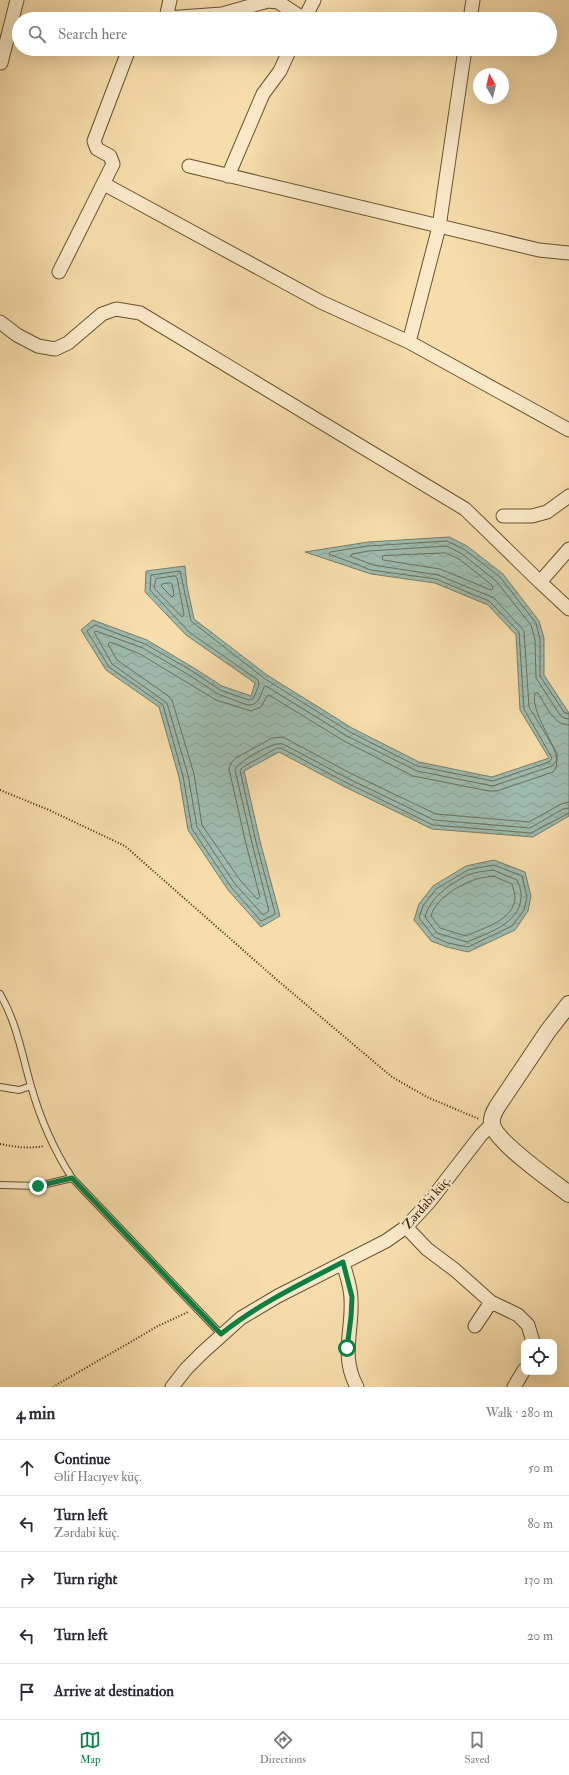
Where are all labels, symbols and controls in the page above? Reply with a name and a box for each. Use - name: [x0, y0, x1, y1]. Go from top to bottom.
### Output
- search box: [12, 12, 557, 56]
- icon: search: [26, 23, 48, 45]
- text: Search here: [58, 25, 127, 44]
- north arrow: [473, 68, 509, 104]
- street label: Zərdabi küç.: [399, 1173, 454, 1233]
- route end: [29, 1177, 47, 1195]
- route start: [338, 1339, 356, 1357]
- map controls: [521, 1339, 557, 1375]
- button: locate: [521, 1339, 557, 1375]
- text: 4 min: [16, 1403, 55, 1424]
- text: Walk · 280 m: [486, 1405, 553, 1421]
- text: Continue: [54, 1450, 110, 1469]
- icon: ahead: [16, 1457, 38, 1479]
- text: 50 m: [528, 1460, 553, 1476]
- text: Əlif Hacıyev küç.: [54, 1469, 142, 1485]
- text: Turn left: [54, 1506, 108, 1525]
- icon: left: [16, 1513, 38, 1535]
- text: 80 m: [527, 1516, 553, 1532]
- text: Zərdabi küç.: [54, 1525, 119, 1541]
- icon: right: [16, 1569, 38, 1591]
- text: Turn right: [54, 1570, 117, 1589]
- text: 130 m: [524, 1572, 553, 1588]
- icon: left: [16, 1625, 38, 1647]
- text: Turn left: [54, 1626, 108, 1645]
- text: 20 m: [527, 1628, 553, 1644]
- icon: arrive: [16, 1681, 38, 1703]
- text: Arrive at destination: [54, 1682, 174, 1701]
- tab: Map: [79, 1729, 101, 1766]
- tab: Directions: [260, 1729, 306, 1766]
- tab: Saved: [465, 1729, 490, 1766]

